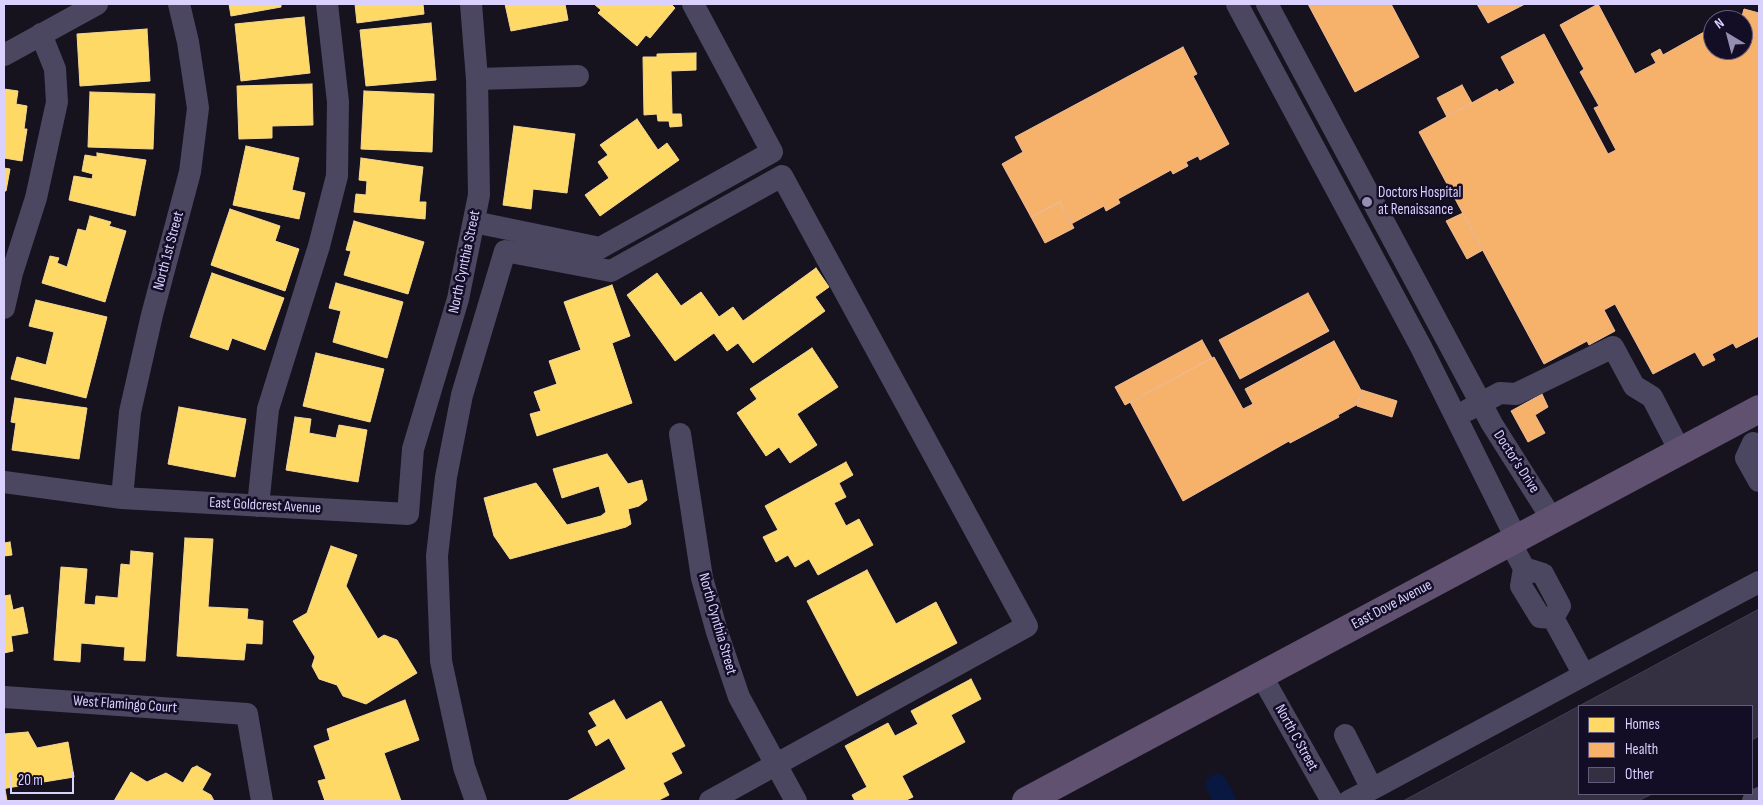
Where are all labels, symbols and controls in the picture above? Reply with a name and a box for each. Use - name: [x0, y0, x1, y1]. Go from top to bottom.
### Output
- north arrow: [1703, 10, 1753, 60]
- text: N: [1711, 14, 1727, 32]
- place label: Doctors Hospital at Renaissance: [1378, 184, 1461, 219]
- marker: Doctors Hospital at Renaissance: [1360, 195, 1374, 209]
- street label: North Cynthia Street: [445, 209, 485, 315]
- street label: North 1st Street: [150, 210, 188, 292]
- street label: Doctor's Drive: [1489, 427, 1543, 497]
- street label: East Goldcrest Avenue: [209, 494, 321, 518]
- street label: North Cynthia Street: [694, 571, 740, 677]
- street label: East Dove Avenue: [1349, 576, 1435, 634]
- street label: West Flamingo Court: [72, 692, 178, 718]
- street label: North C Street: [1270, 702, 1322, 774]
- legend: [1578, 705, 1753, 795]
- text: Homes: [1625, 715, 1660, 734]
- text: Health: [1625, 740, 1658, 759]
- scale bar: [12, 762, 76, 794]
- text: Other: [1625, 765, 1654, 784]
- text: 20 m: [18, 771, 43, 790]

